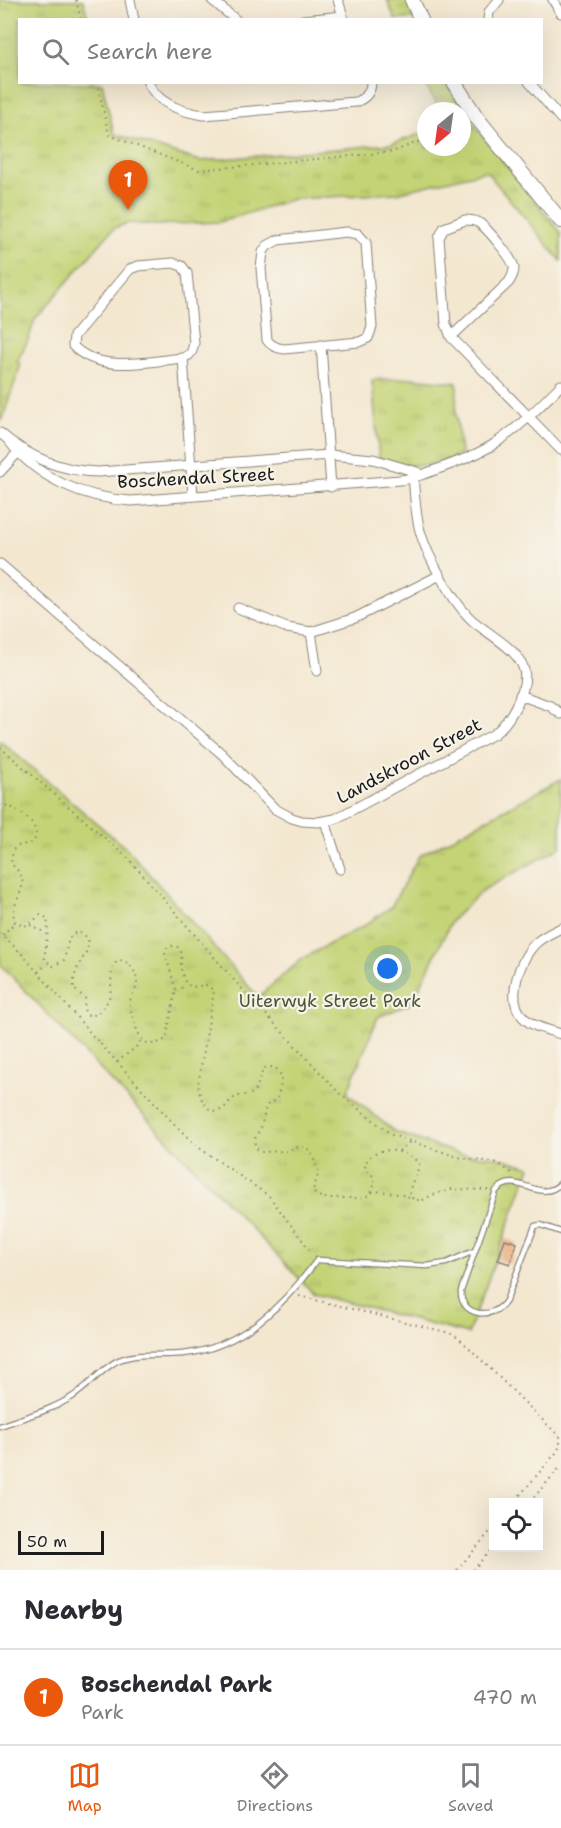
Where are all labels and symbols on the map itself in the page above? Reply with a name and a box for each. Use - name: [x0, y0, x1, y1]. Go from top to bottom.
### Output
- north arrow: [417, 102, 471, 156]
- pin: 1: [108, 160, 148, 210]
- street label: Boschendal Street: [117, 462, 275, 494]
- street label: Landskroon Street: [332, 713, 486, 809]
- your location: [373, 954, 402, 983]
- park label: Uiterwyk Street Park: [239, 989, 421, 1013]
- scale bar: [18, 1528, 104, 1556]

